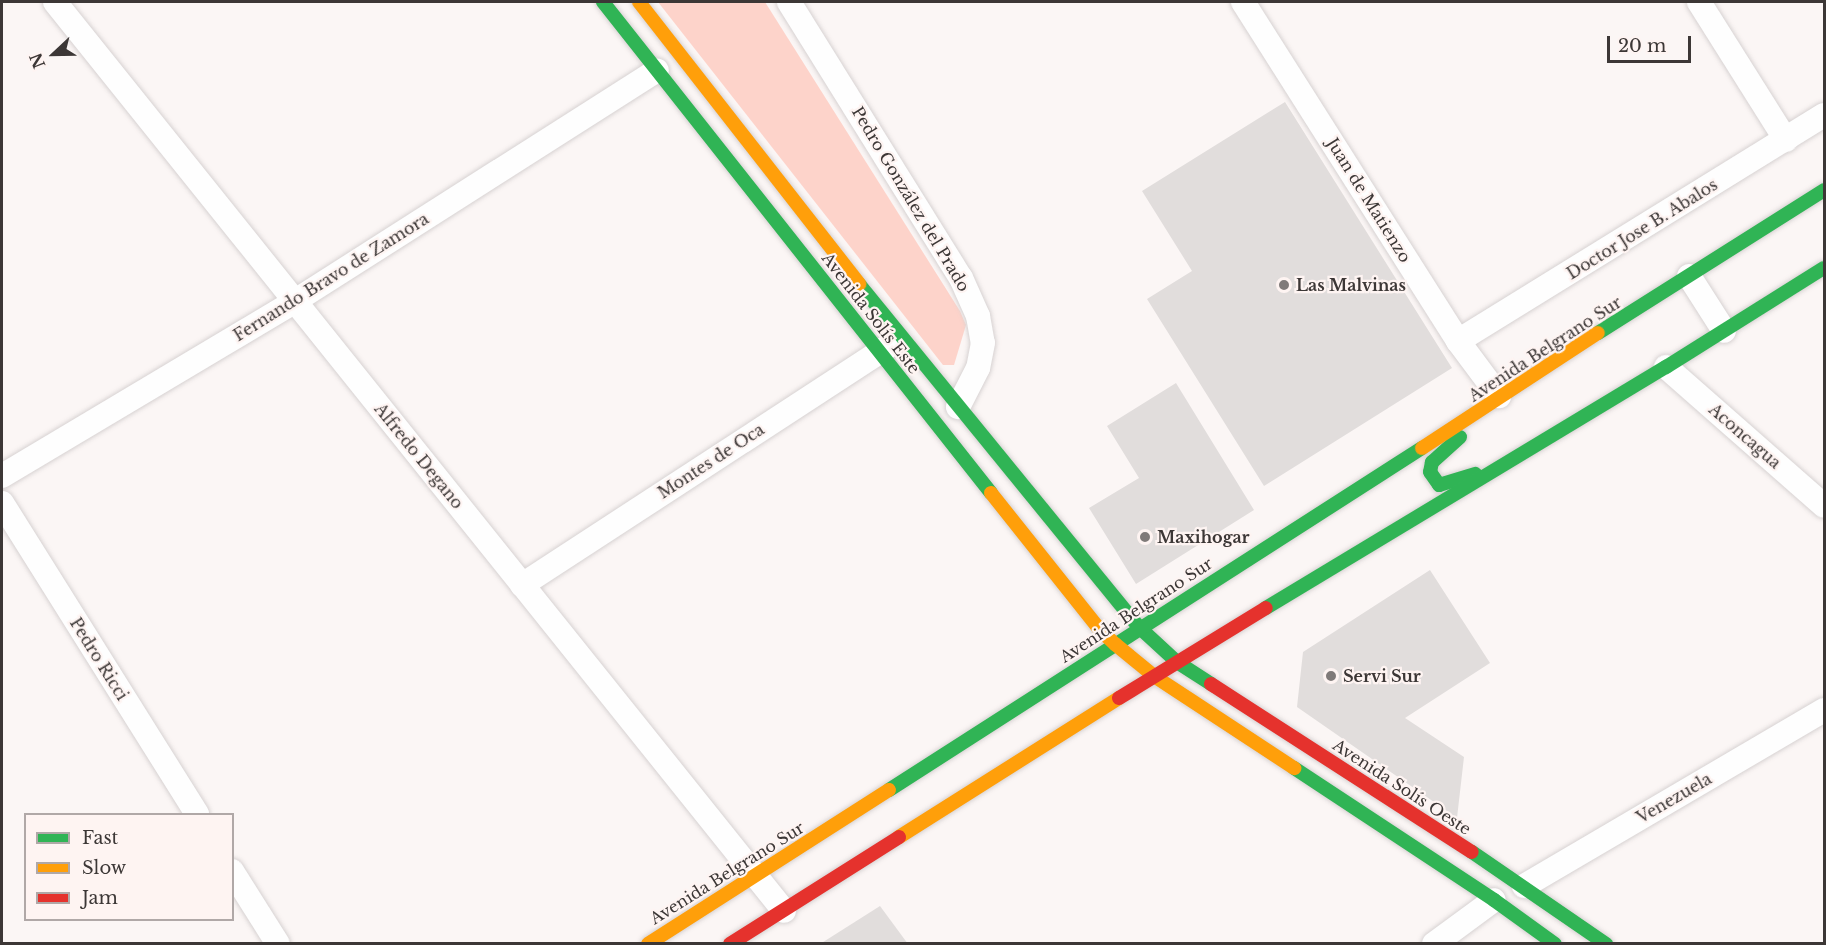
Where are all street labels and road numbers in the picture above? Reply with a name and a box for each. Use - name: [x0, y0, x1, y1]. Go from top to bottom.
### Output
- street label: Pedro González del Prado: [848, 103, 974, 295]
- street label: Juan de Matienzo: [1323, 134, 1415, 266]
- street label: Doctor Jose B. Abalos: [1563, 174, 1721, 284]
- street label: Fernando Bravo de Zamora: [230, 209, 432, 345]
- street label: Avenida Solís Este: [818, 249, 924, 377]
- street label: Avenida Belgrano Sur: [1465, 292, 1625, 406]
- street label: Alfredo Degano: [371, 399, 467, 513]
- street label: Aconcagua: [1705, 400, 1785, 472]
- street label: Montes de Oca: [654, 420, 768, 502]
- street label: Avenida Belgrano Sur: [1056, 553, 1216, 667]
- street label: Pedro Ricci: [66, 614, 132, 704]
- street label: Avenida Solís Oeste: [1329, 735, 1475, 839]
- street label: Venezuela: [1633, 769, 1715, 827]
- street label: Avenida Belgrano Sur: [646, 818, 808, 928]

